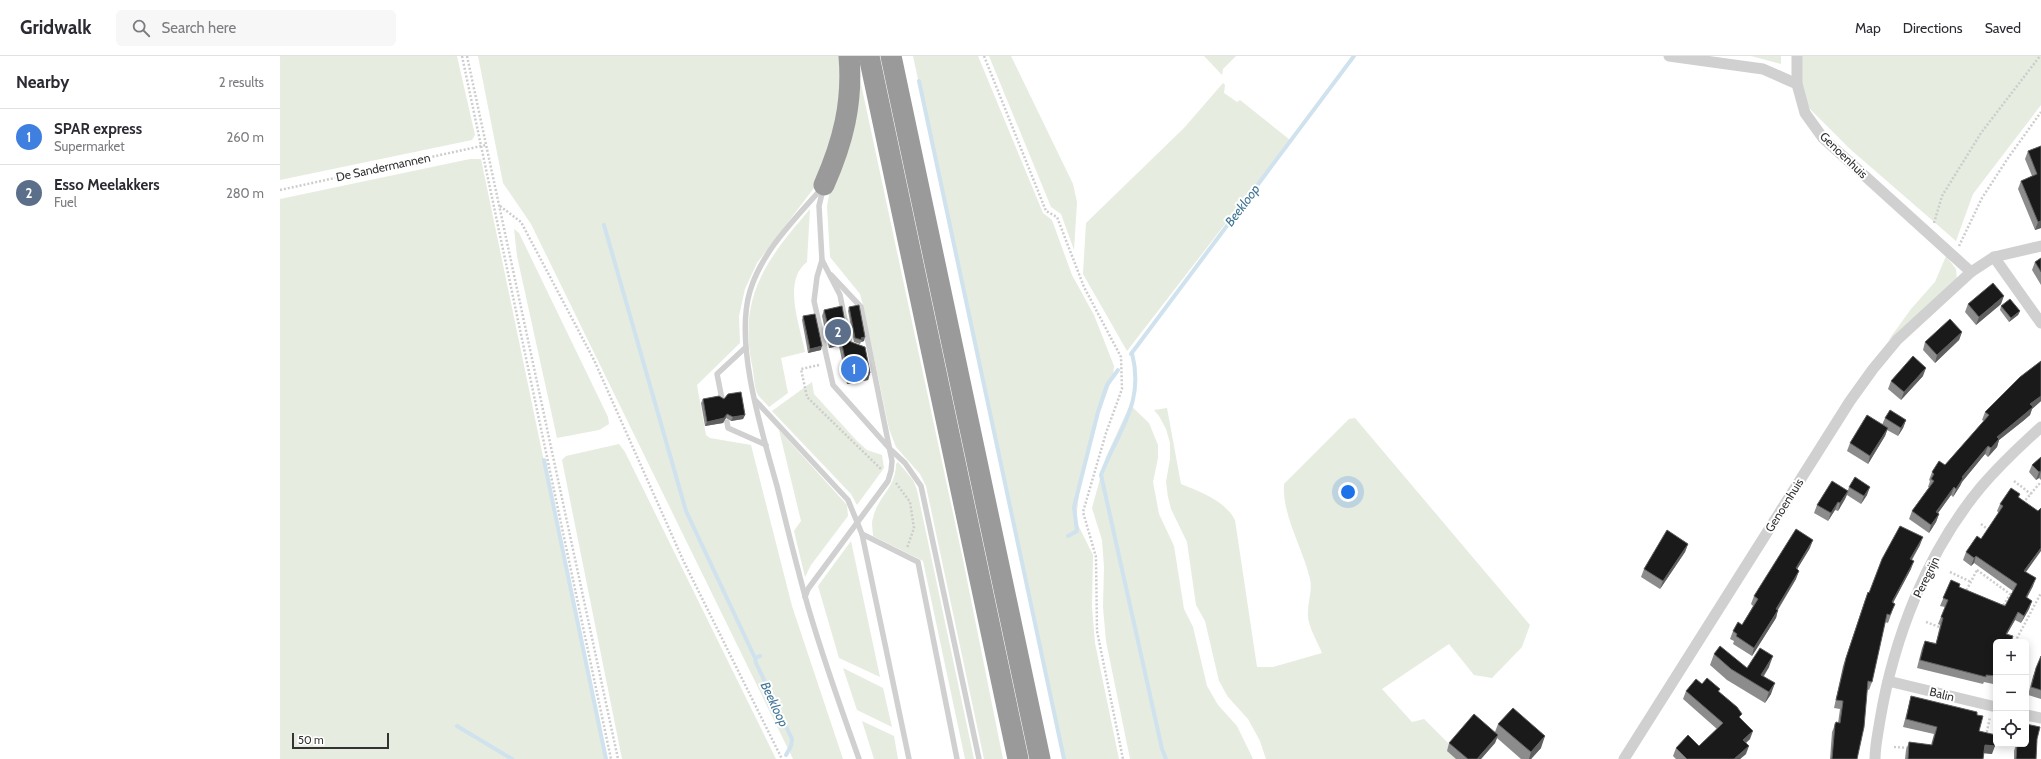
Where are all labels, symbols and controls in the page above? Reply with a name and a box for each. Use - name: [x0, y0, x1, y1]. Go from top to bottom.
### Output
- search box: [116, 10, 396, 46]
- text: Gridwalk: [20, 16, 92, 39]
- icon: search: [130, 17, 152, 39]
- text: Search here: [162, 19, 236, 37]
- text: Map: [1855, 19, 1881, 37]
- text: Directions: [1903, 19, 1963, 37]
- text: Saved: [1985, 19, 2021, 37]
- text: Nearby: [16, 72, 69, 92]
- text: 2 results: [219, 74, 264, 90]
- text: SPAR express: [54, 120, 142, 138]
- text: 1: [27, 129, 31, 145]
- text: 260 m: [226, 129, 264, 145]
- street label: Genoenhuis: [1817, 129, 1871, 181]
- text: Supermarket: [54, 138, 125, 154]
- street label: De Sandermannen: [334, 150, 432, 184]
- text: Esso Meelakkers: [54, 176, 160, 194]
- water label: Beekloop: [1221, 181, 1263, 229]
- text: 2: [26, 185, 32, 201]
- text: 280 m: [226, 185, 264, 201]
- text: Fuel: [54, 194, 77, 210]
- pin: 2: [825, 317, 851, 347]
- pin: 1: [841, 354, 867, 384]
- street label: Genoenhuis: [1762, 475, 1806, 535]
- your location: [1338, 482, 1358, 502]
- street label: Peregrijn: [1910, 554, 1943, 600]
- map controls: [1993, 639, 2029, 747]
- button: +: [1993, 639, 2029, 675]
- button: −: [1993, 675, 2029, 711]
- water label: Beekloop: [758, 679, 792, 729]
- street label: Balin: [1928, 684, 1956, 704]
- button: locate: [1993, 711, 2029, 747]
- scale bar: [292, 731, 389, 750]
- text: 50 m: [298, 733, 324, 747]

